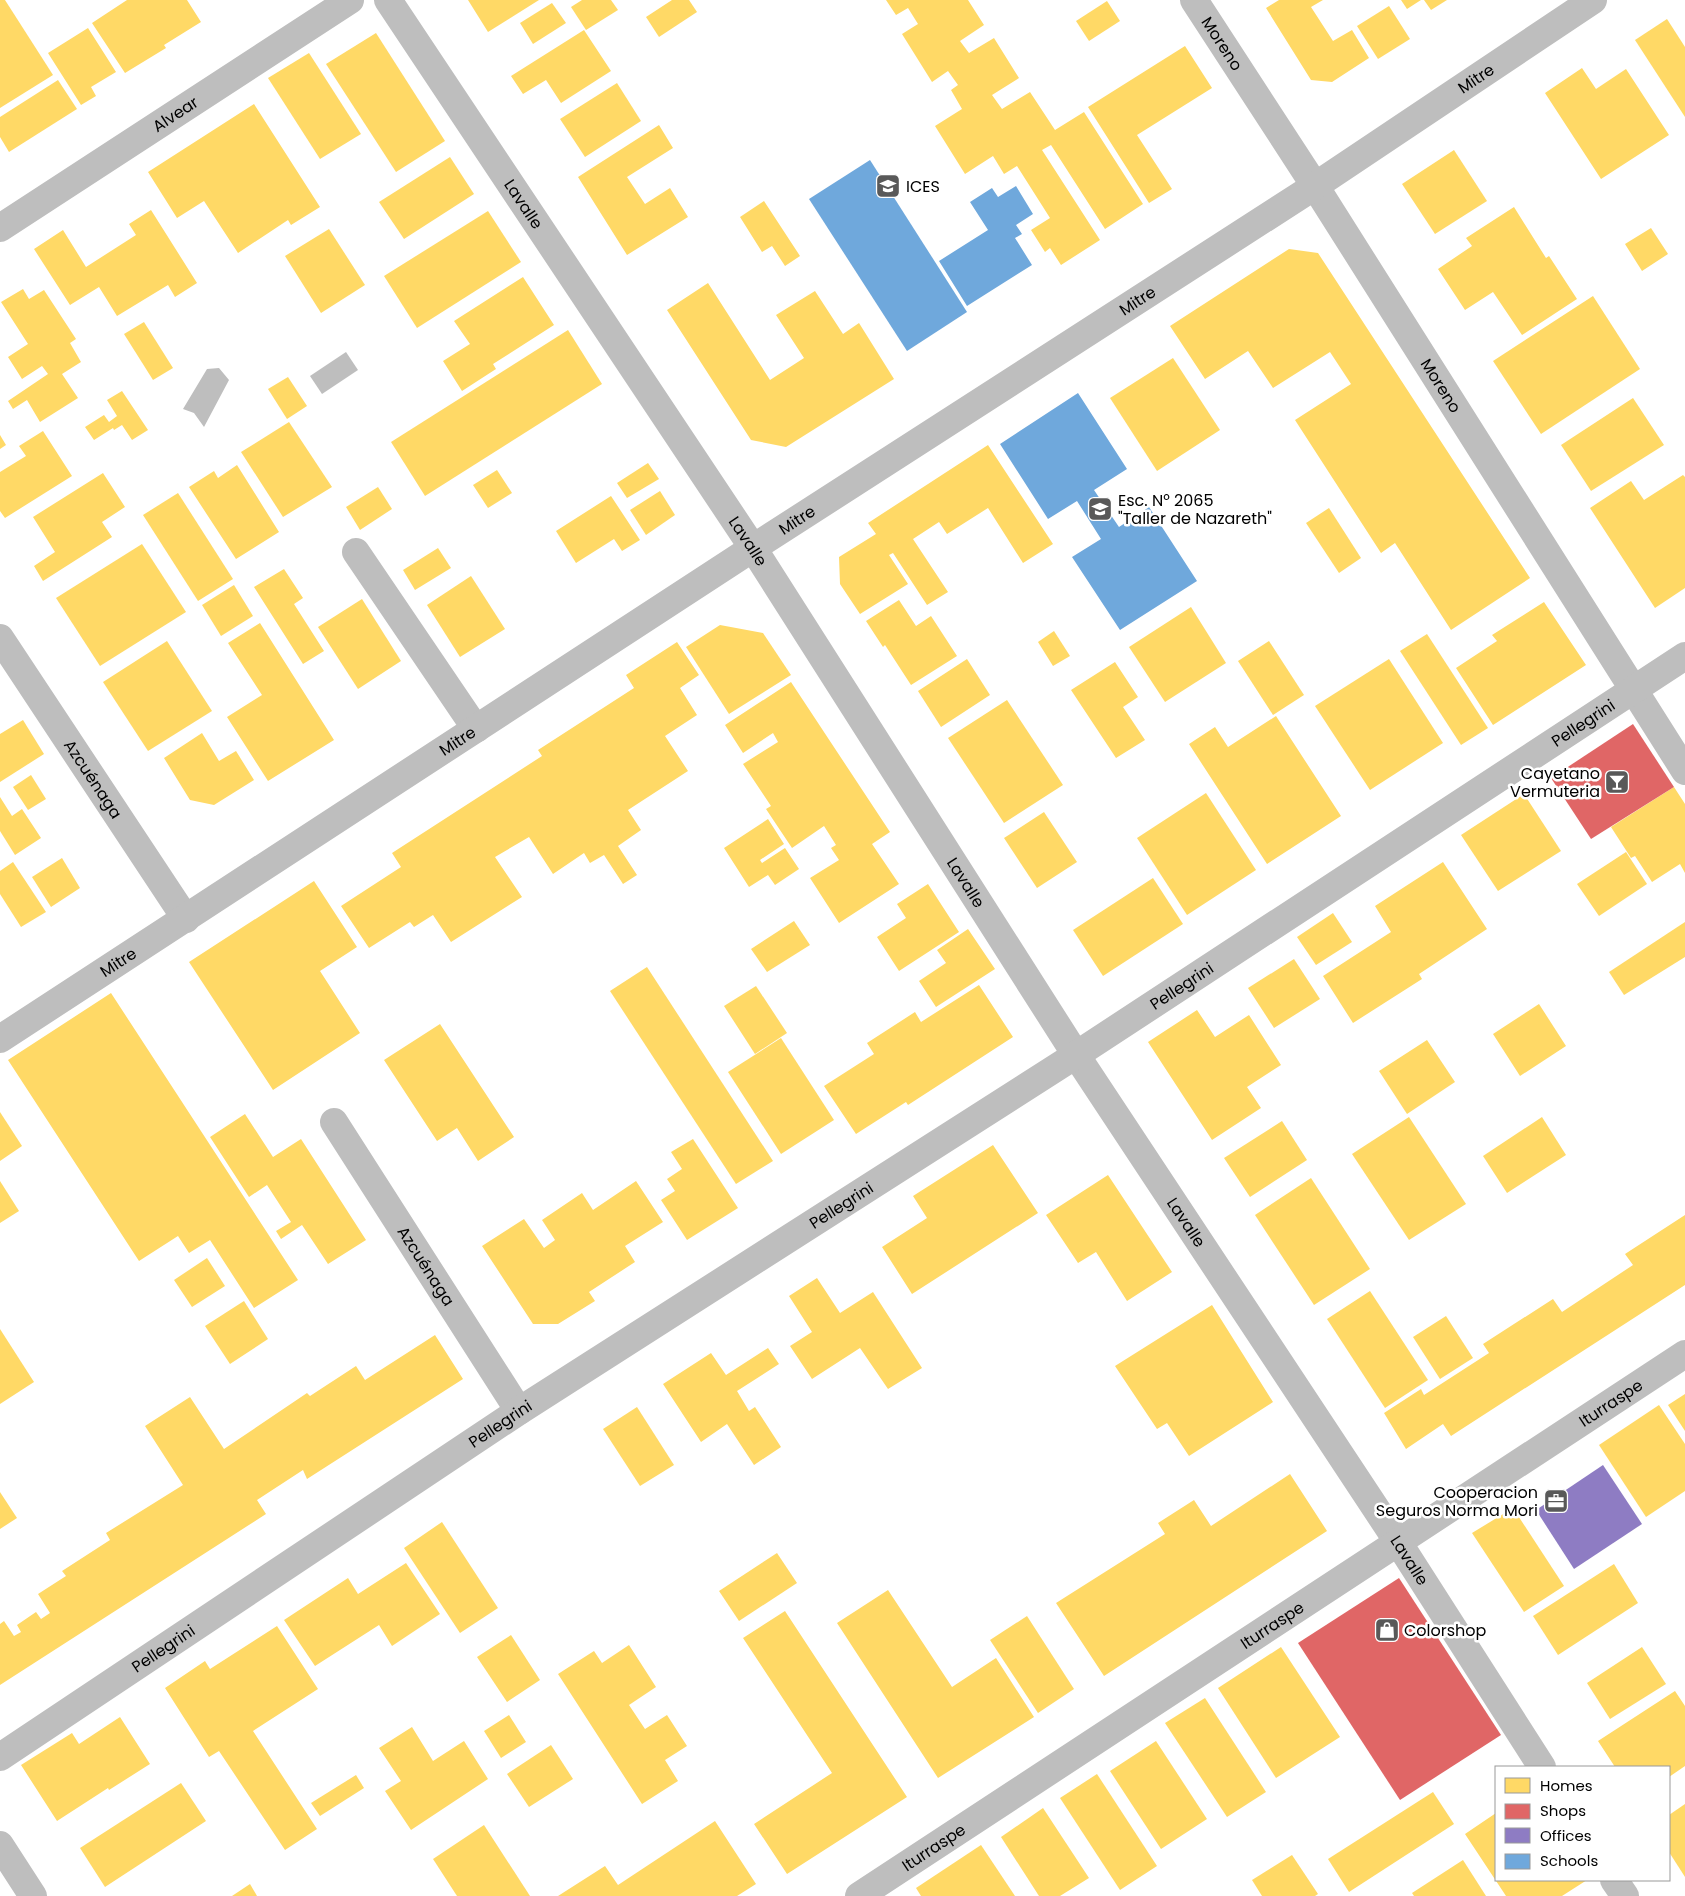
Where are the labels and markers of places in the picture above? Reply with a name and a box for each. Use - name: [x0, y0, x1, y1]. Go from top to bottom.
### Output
- school or university icon: ICES: [875, 173, 901, 199]
- place label: ICES: [906, 175, 940, 198]
- place label: Esc. N° 2065 "Taller de Nazareth": [1118, 489, 1272, 530]
- school or university icon: Esc. N° 2065 "Taller de Nazareth": [1087, 496, 1113, 522]
- place label: Cayetano Vermuteria: [1510, 762, 1600, 803]
- bar icon: Cayetano Vermuteria: [1604, 769, 1630, 795]
- place label: Cooperacion Seguros Norma Mori: [1376, 1481, 1538, 1522]
- office icon: Cooperacion Seguros Norma Mori: [1543, 1488, 1569, 1514]
- shop icon: Colorshop: [1374, 1617, 1400, 1643]
- place label: Colorshop: [1404, 1619, 1487, 1642]

